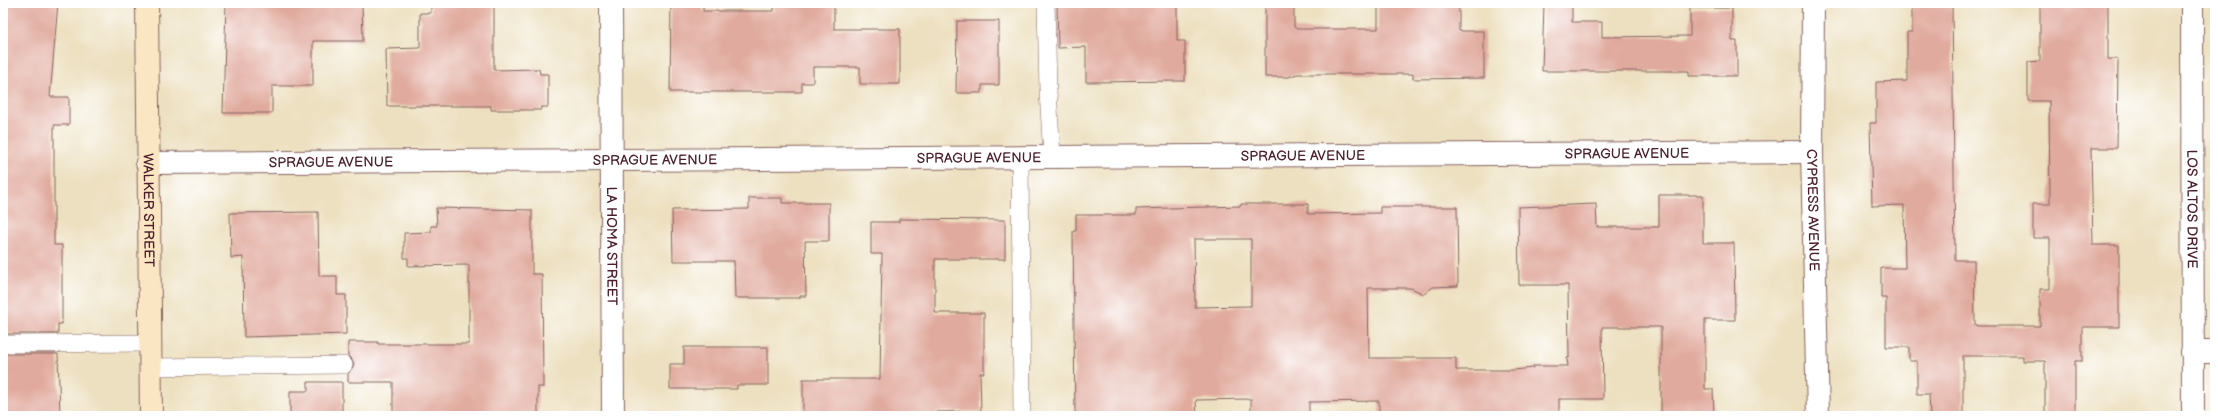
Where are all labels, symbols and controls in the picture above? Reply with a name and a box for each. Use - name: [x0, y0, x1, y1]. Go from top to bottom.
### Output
- street label: SPRAGUE AVENUE: [1565, 144, 1689, 162]
- street label: SPRAGUE AVENUE: [1241, 146, 1365, 164]
- street label: SPRAGUE AVENUE: [917, 149, 1041, 166]
- street label: CYPRESS AVENUE: [1803, 149, 1823, 271]
- street label: LOS ALTOS DRIVE: [2184, 150, 2201, 268]
- street label: SPRAGUE AVENUE: [593, 151, 717, 169]
- street label: WALKER STREET: [140, 153, 158, 267]
- street label: SPRAGUE AVENUE: [269, 153, 393, 171]
- street label: LA HOMA STREET: [603, 186, 621, 306]

